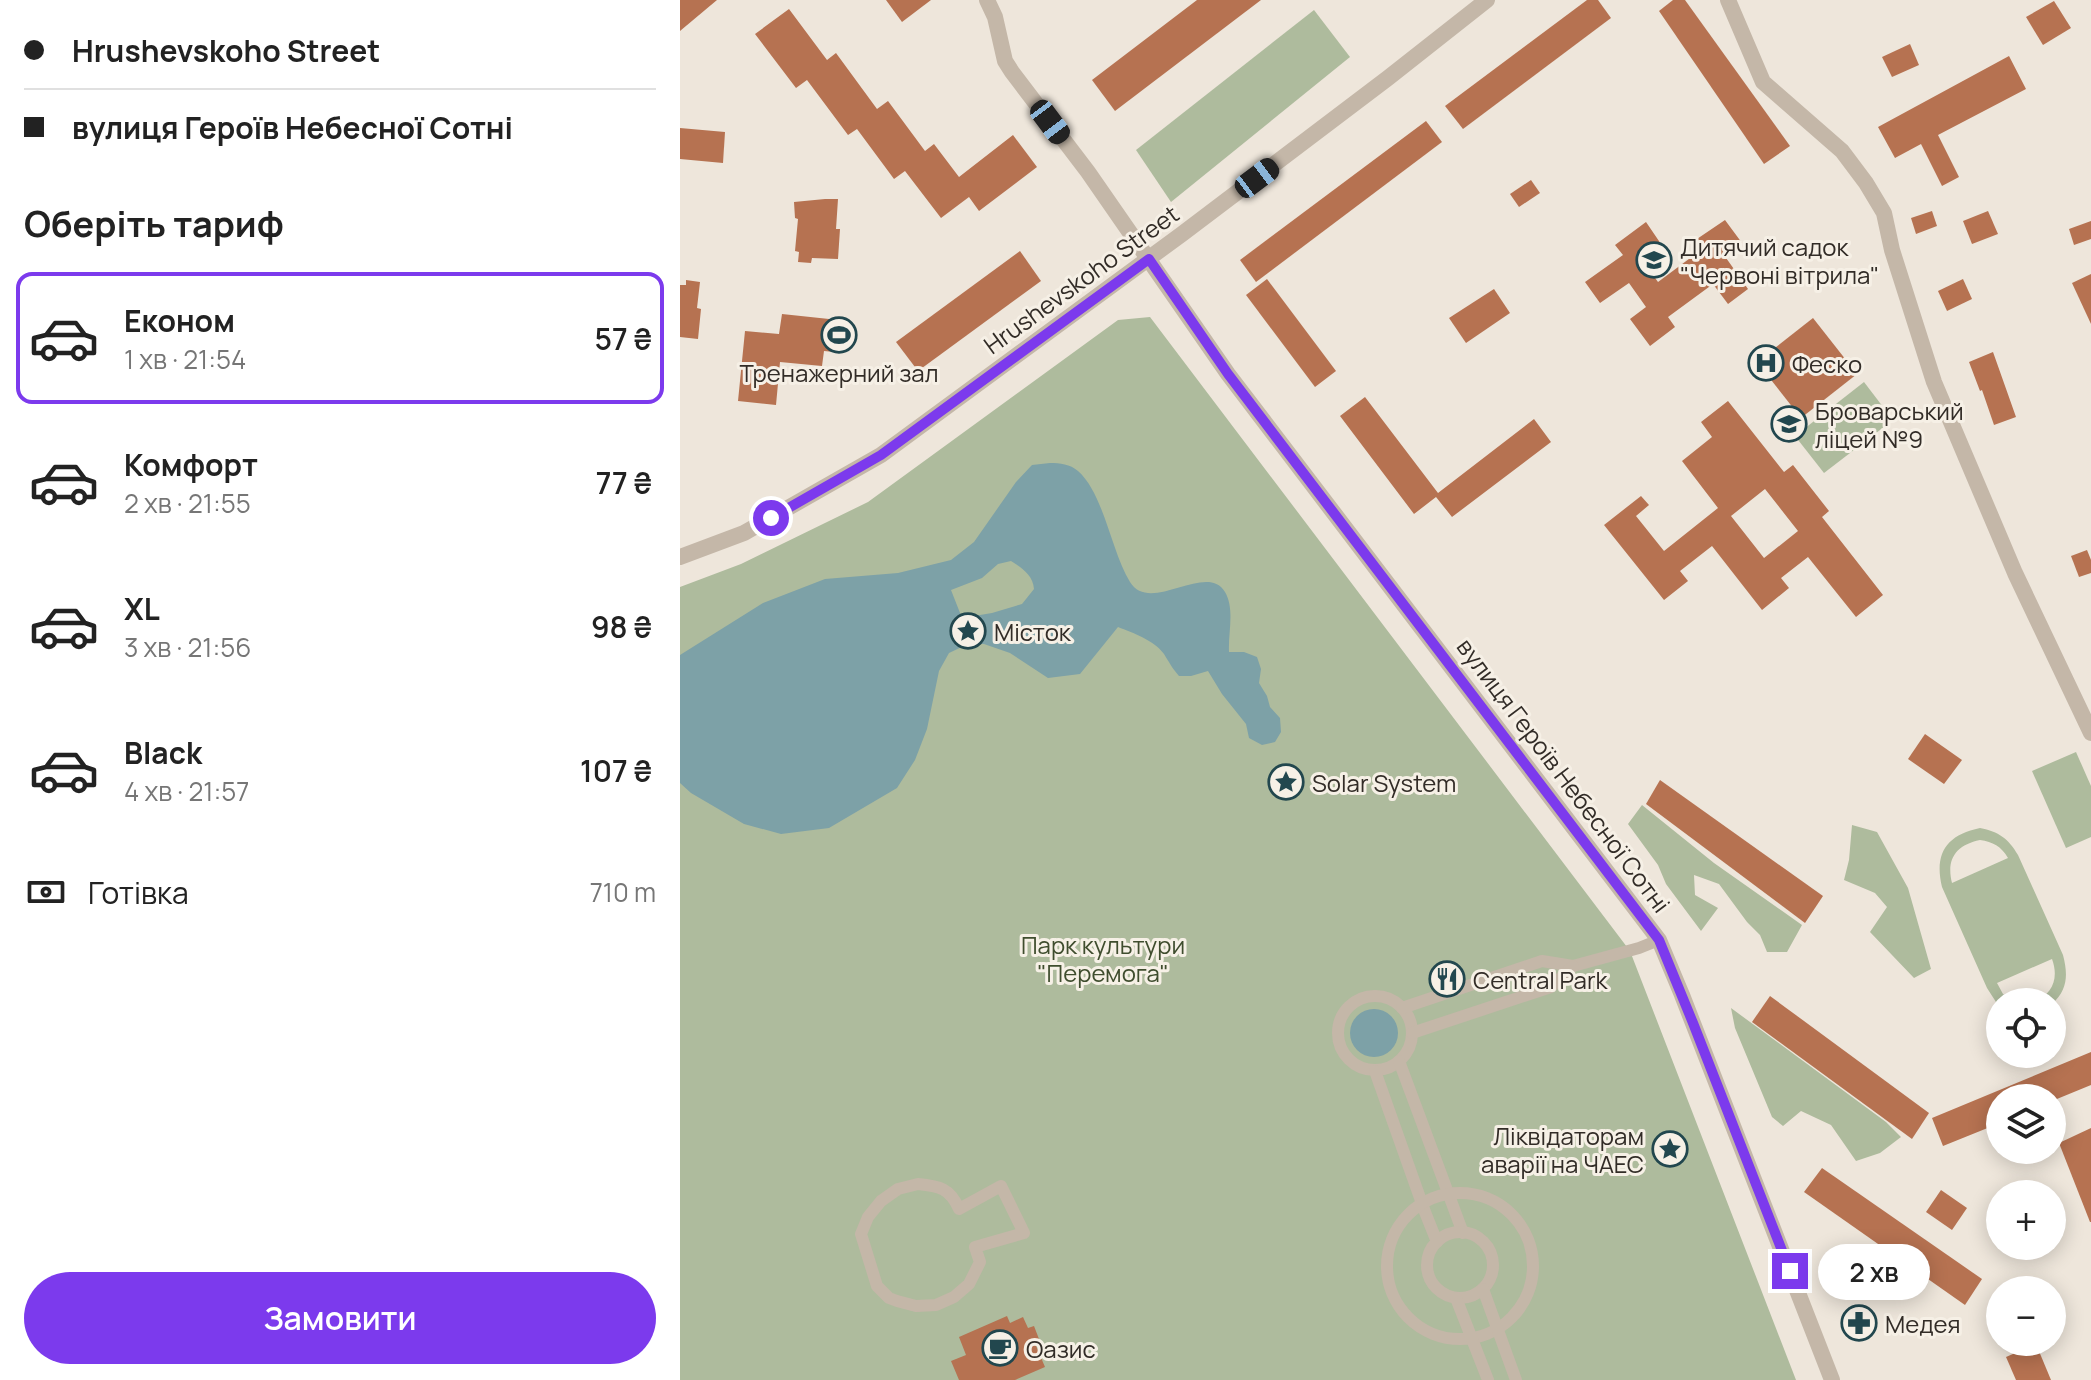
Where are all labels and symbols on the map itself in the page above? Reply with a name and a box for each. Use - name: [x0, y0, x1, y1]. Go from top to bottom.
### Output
- car: [1026, 96, 1074, 148]
- car: [1231, 154, 1283, 202]
- street label: Hrushevskoho Street: [977, 197, 1185, 361]
- place label: Дитячий садок "Червоні вітрила": [1680, 230, 1879, 291]
- school or university icon: Дитячий садок "Червоні вітрила": [1635, 241, 1673, 279]
- sports icon: Тренажерний зал: [820, 316, 858, 354]
- hospital icon: Феско: [1747, 344, 1785, 382]
- place label: Феско: [1792, 347, 1862, 380]
- place label: Тренажерний зал: [740, 356, 939, 389]
- place label: Броварський ліцей №9: [1815, 394, 1964, 455]
- school or university icon: Броварський ліцей №9: [1770, 405, 1808, 443]
- route start: [753, 500, 789, 536]
- place icon: Місток: [949, 612, 987, 650]
- place label: Місток: [994, 615, 1072, 648]
- street label: вулиця Героїв Небесної Сотні: [1450, 631, 1678, 919]
- place icon: Solar System: [1267, 763, 1305, 801]
- place label: Solar System: [1312, 766, 1456, 799]
- park label: Парк культури "Перемога": [1021, 928, 1185, 989]
- restaurant icon: Central Park: [1428, 960, 1466, 998]
- place label: Central Park: [1473, 963, 1609, 996]
- place label: Ліквідаторам аварії на ЧАЕС: [1481, 1119, 1644, 1180]
- place icon: Ліквідаторам аварії на ЧАЕС: [1651, 1130, 1689, 1168]
- callout: 2 хв: [1818, 1243, 1930, 1299]
- route end: [1772, 1253, 1808, 1289]
- pharmacy icon: Медея: [1840, 1304, 1878, 1342]
- place label: Медея: [1885, 1307, 1961, 1340]
- cafe icon: Оазис: [981, 1329, 1019, 1367]
- place label: Оазис: [1026, 1332, 1096, 1365]

